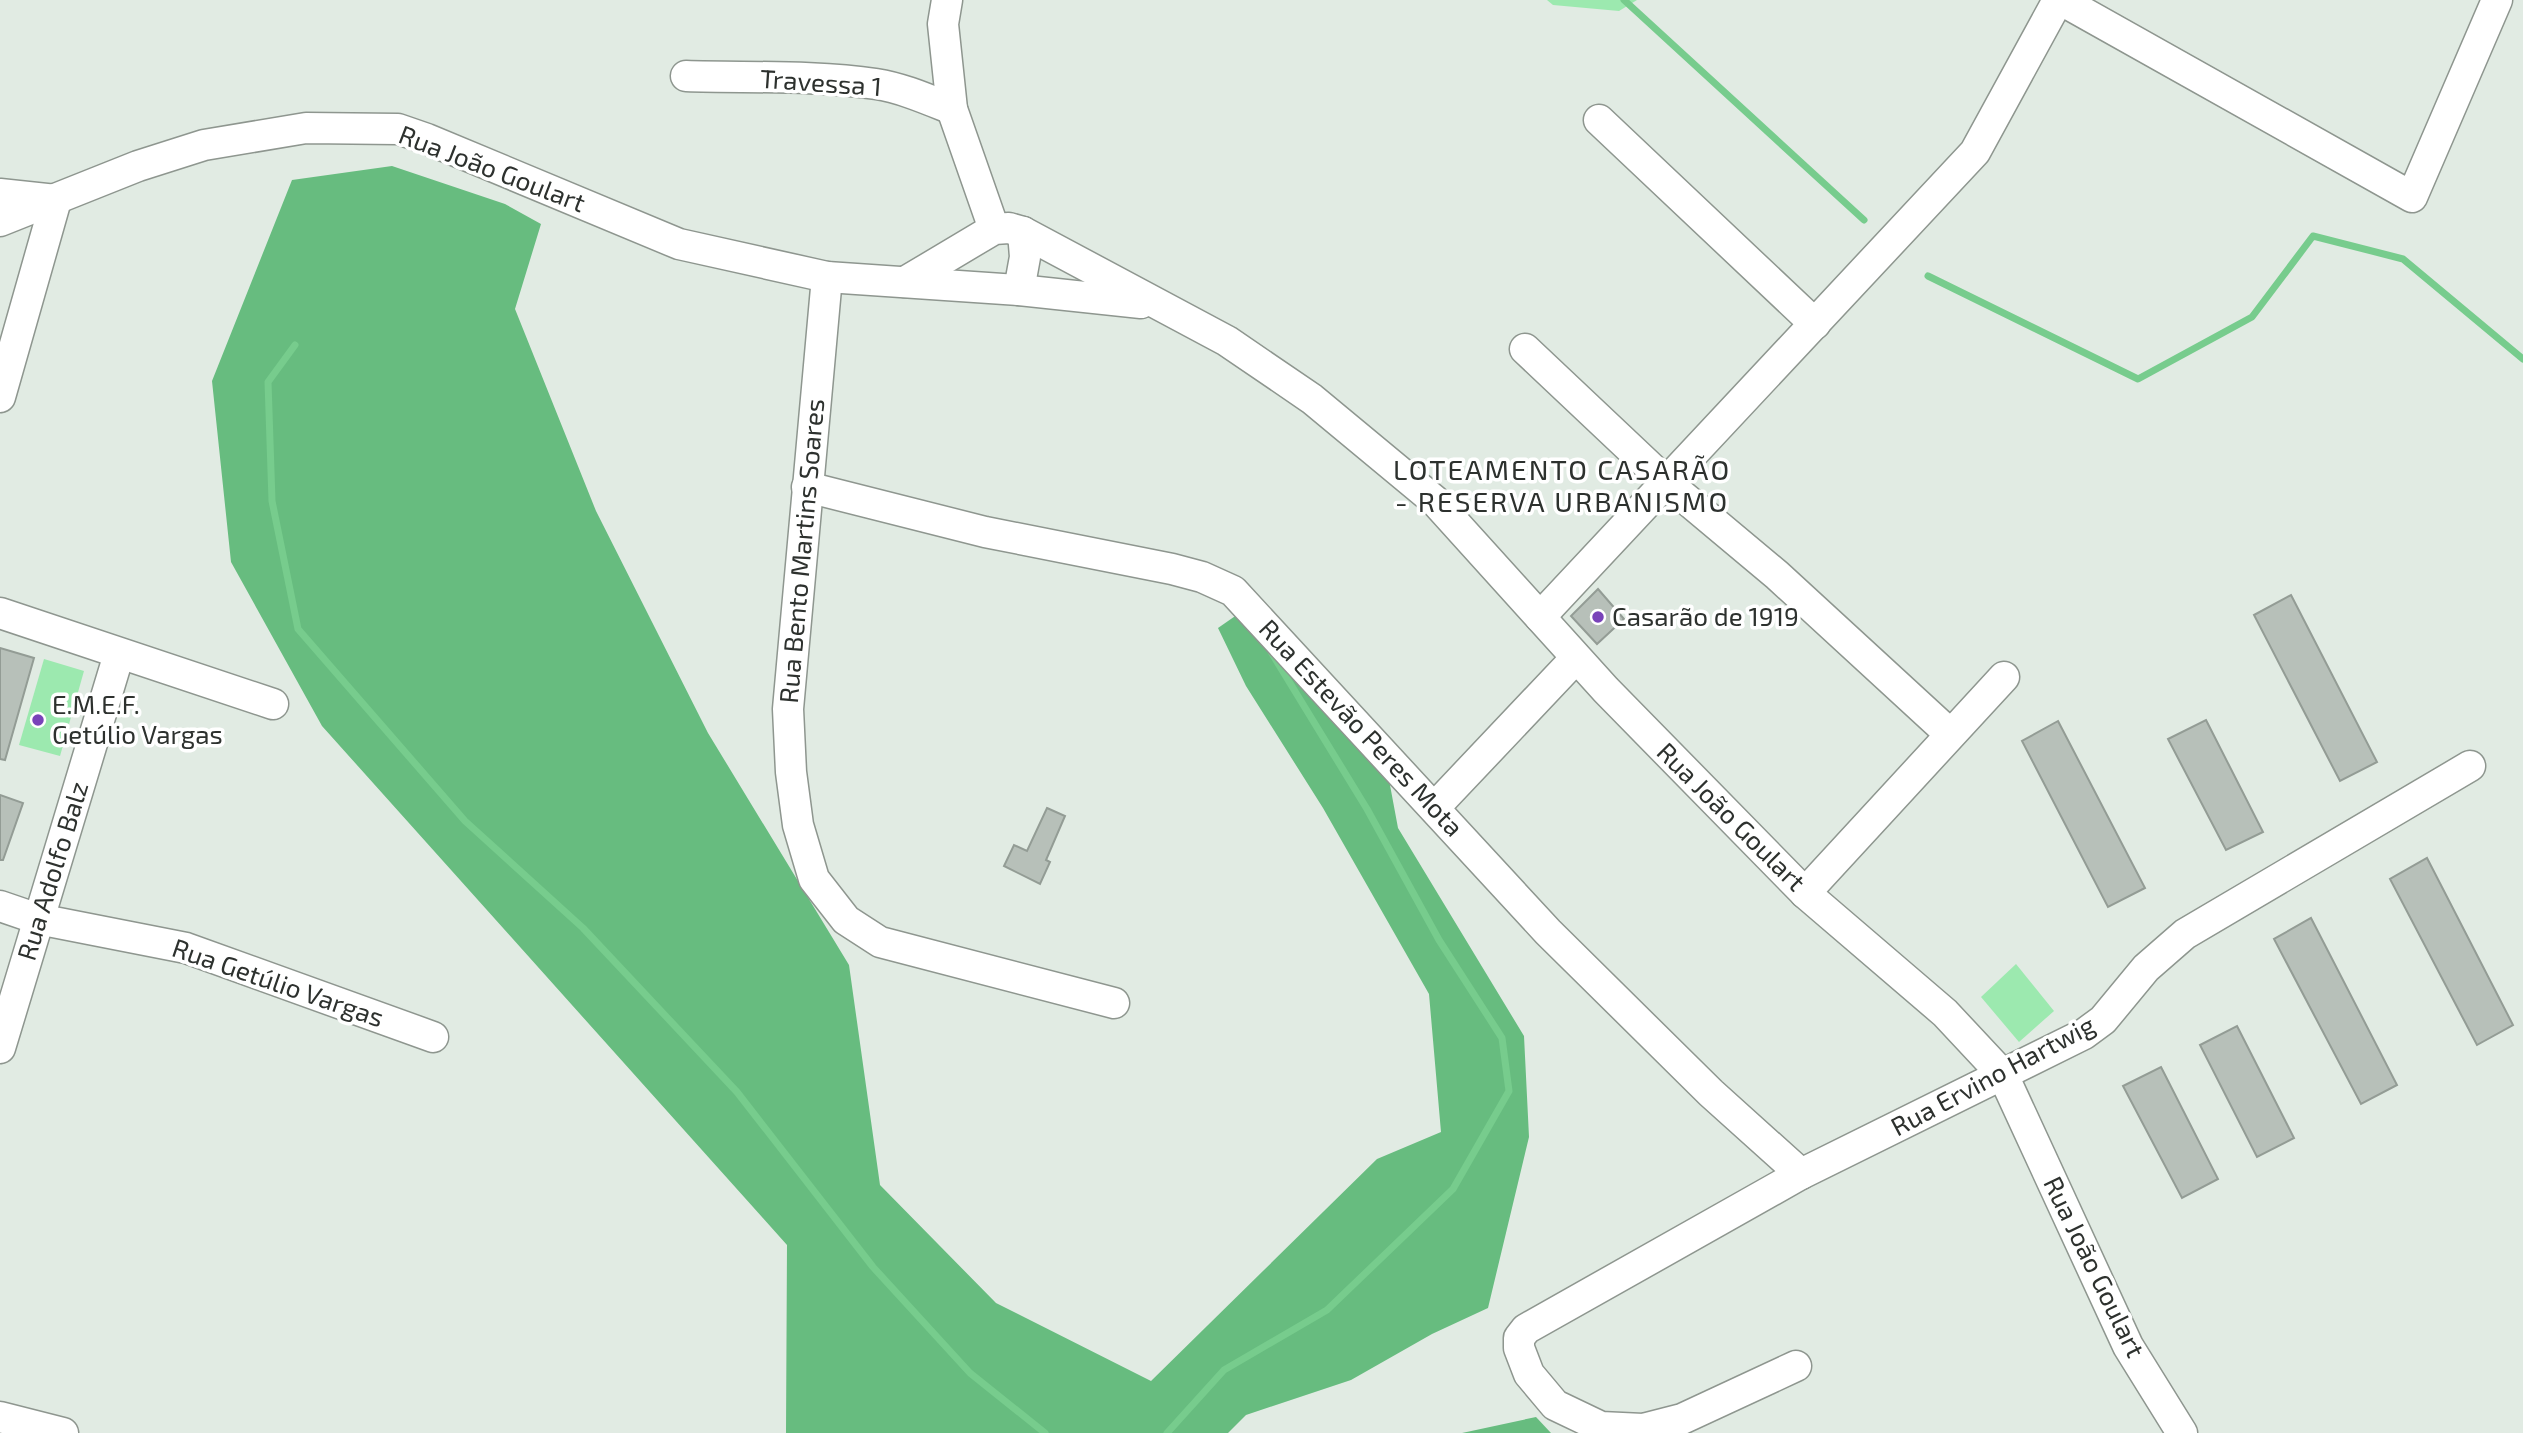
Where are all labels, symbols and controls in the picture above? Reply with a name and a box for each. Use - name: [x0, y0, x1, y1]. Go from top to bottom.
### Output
- street label: Travessa 1: [759, 62, 883, 101]
- street label: Rua João Goulart: [395, 118, 590, 217]
- street label: Rua Bento Martins Soares: [772, 397, 829, 704]
- district label: LOTEAMENTO CASARÃO - RESERVA URBANISMO: [1393, 452, 1731, 518]
- place label: Casarão de 1919: [1612, 600, 1799, 631]
- marker: Casarão de 1919: [1590, 609, 1606, 625]
- street label: Rua Estevão Peres Mota: [1254, 612, 1471, 842]
- place label: E.M.E.F. Getúlio Vargas: [52, 688, 223, 749]
- marker: E.M.E.F. Getúlio Vargas: [30, 712, 46, 728]
- street label: Rua João Goulart: [1651, 735, 1813, 897]
- street label: Rua Adolfo Balz: [10, 777, 93, 964]
- street label: Rua Getúlio Vargas: [169, 931, 388, 1032]
- street label: Rua Ervino Hartwig: [1885, 1008, 2099, 1141]
- street label: Rua João Goulart: [2038, 1171, 2153, 1362]

